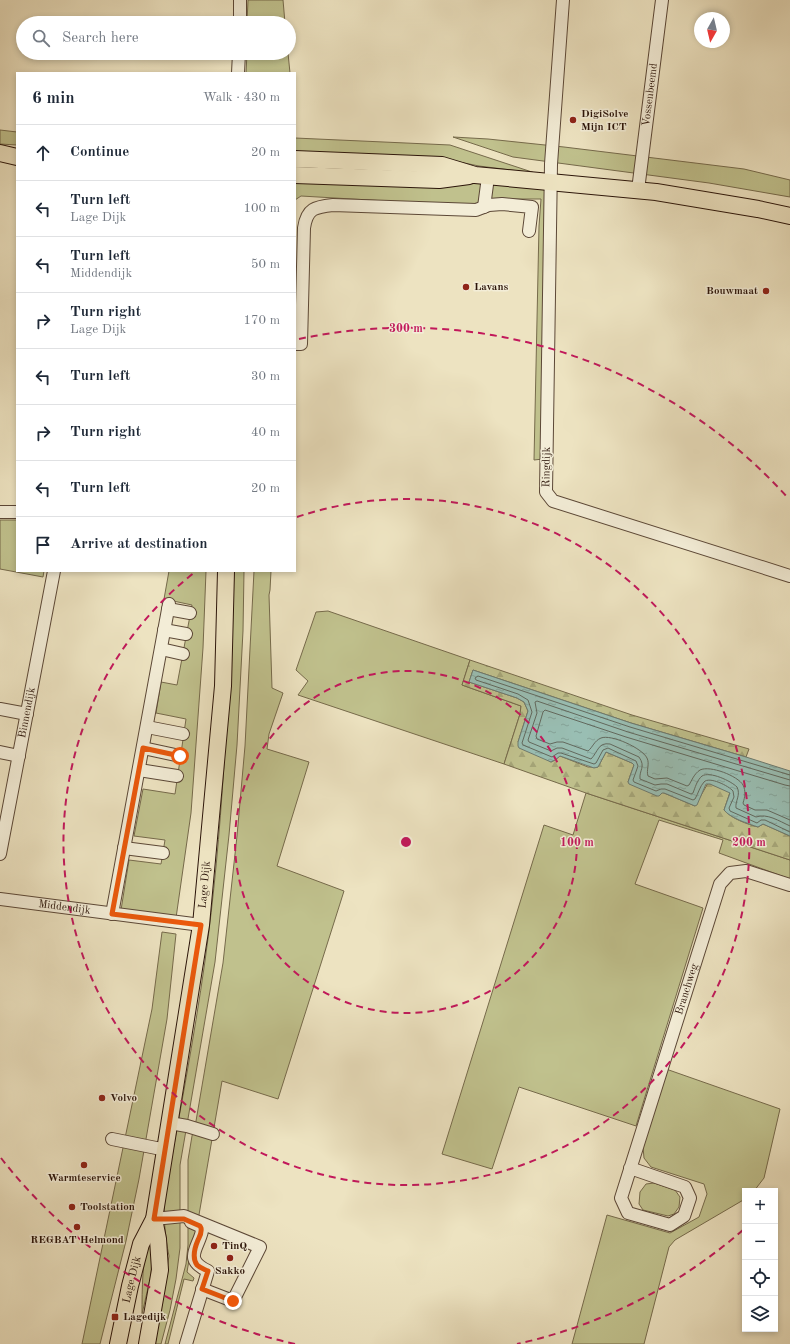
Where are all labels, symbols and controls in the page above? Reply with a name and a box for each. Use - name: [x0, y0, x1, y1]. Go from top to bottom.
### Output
- north arrow: [694, 12, 730, 48]
- search box: [16, 16, 296, 60]
- icon: search: [30, 27, 52, 49]
- text: Search here: [62, 31, 139, 46]
- street label: Vossenbeemd: [641, 62, 660, 127]
- text: 6 min: [32, 90, 75, 107]
- text: Walk · 430 m: [203, 91, 280, 104]
- place label: DigiSolve Mijn ICT: [581, 109, 628, 133]
- marker: DigiSolve Mijn ICT: [568, 115, 578, 125]
- icon: ahead: [32, 142, 54, 164]
- text: Continue: [70, 145, 129, 160]
- text: 20 m: [251, 146, 280, 159]
- text: Turn left: [70, 193, 130, 208]
- icon: left: [32, 198, 54, 220]
- text: 100 m: [243, 202, 280, 215]
- text: Lage Dijk: [70, 211, 126, 224]
- text: Turn left: [70, 249, 130, 264]
- icon: left: [32, 254, 54, 276]
- text: 50 m: [251, 258, 280, 271]
- text: Middendijk: [70, 267, 132, 280]
- marker: Lavans: [461, 282, 471, 292]
- place label: Lavans: [474, 282, 509, 293]
- place label: Bouwmaat: [706, 286, 758, 297]
- marker: Bouwmaat: [761, 286, 771, 296]
- text: Turn right: [70, 305, 141, 320]
- icon: right: [32, 310, 54, 332]
- text: 170 m: [243, 314, 280, 327]
- text: Lage Dijk: [70, 323, 126, 336]
- text: 300 m: [389, 323, 423, 335]
- icon: left: [32, 366, 54, 388]
- text: Turn left: [70, 369, 130, 384]
- text: 30 m: [251, 370, 280, 383]
- icon: right: [32, 422, 54, 444]
- text: Turn right: [70, 425, 141, 440]
- text: 40 m: [251, 426, 280, 439]
- street label: Ringdijk: [541, 446, 553, 487]
- icon: left: [32, 478, 54, 500]
- text: Turn left: [70, 481, 130, 496]
- text: 20 m: [251, 482, 280, 495]
- icon: arrive: [32, 534, 54, 556]
- text: Arrive at destination: [70, 537, 208, 552]
- street label: Binnendijk: [17, 686, 37, 739]
- route start: [171, 747, 189, 765]
- centre of rings: [399, 835, 413, 849]
- text: 100 m: [560, 837, 594, 849]
- text: 200 m: [732, 837, 766, 849]
- street label: Lage Dijk: [197, 860, 212, 909]
- street label: Middendijk: [38, 899, 92, 916]
- street label: Branchweg: [674, 962, 700, 1016]
- marker: Volvo: [97, 1093, 107, 1103]
- place label: Volvo: [110, 1093, 138, 1104]
- marker: Warmteservice: [79, 1160, 89, 1170]
- place label: Warmteservice: [47, 1173, 121, 1184]
- map controls: [742, 1188, 778, 1332]
- button: +: [742, 1188, 778, 1224]
- marker: Toolstation: [67, 1202, 77, 1212]
- place label: Toolstation: [80, 1202, 135, 1213]
- marker: REGBAT Helmond: [72, 1222, 82, 1232]
- button: −: [742, 1224, 778, 1260]
- place label: REGBAT Helmond: [30, 1235, 124, 1246]
- marker: TinQ: [209, 1241, 219, 1251]
- place label: TinQ: [222, 1241, 247, 1252]
- marker: Sakko: [225, 1253, 235, 1263]
- street label: Lage Dijk: [121, 1255, 143, 1304]
- button: locate: [742, 1260, 778, 1296]
- place label: Sakko: [215, 1266, 246, 1277]
- route end: [224, 1292, 242, 1310]
- button: layers: [742, 1296, 778, 1332]
- marker: Lagedijk: [110, 1312, 120, 1322]
- place label: Lagedijk: [123, 1312, 166, 1323]

